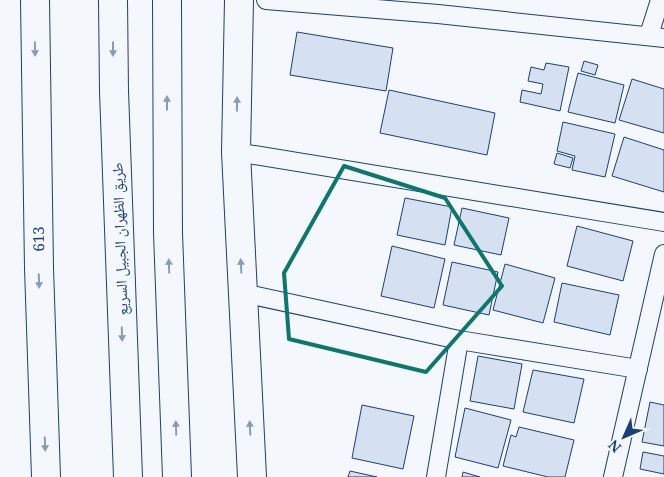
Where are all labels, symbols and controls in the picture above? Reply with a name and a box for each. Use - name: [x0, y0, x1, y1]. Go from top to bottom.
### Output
- one-way arrow: [32, 41, 40, 57]
- one-way arrow: [109, 41, 117, 57]
- one-way arrow: [163, 95, 171, 111]
- one-way arrow: [233, 95, 241, 111]
- street label: طريق الظهران الجبيل السريع: [106, 162, 133, 316]
- street label: 613: [28, 226, 48, 252]
- one-way arrow: [165, 258, 173, 274]
- one-way arrow: [237, 258, 245, 274]
- one-way arrow: [35, 273, 43, 289]
- one-way arrow: [119, 326, 127, 342]
- north arrow: [599, 412, 649, 462]
- one-way arrow: [171, 420, 179, 436]
- one-way arrow: [245, 420, 253, 436]
- one-way arrow: [41, 436, 49, 452]
- text: N: [604, 436, 625, 457]

